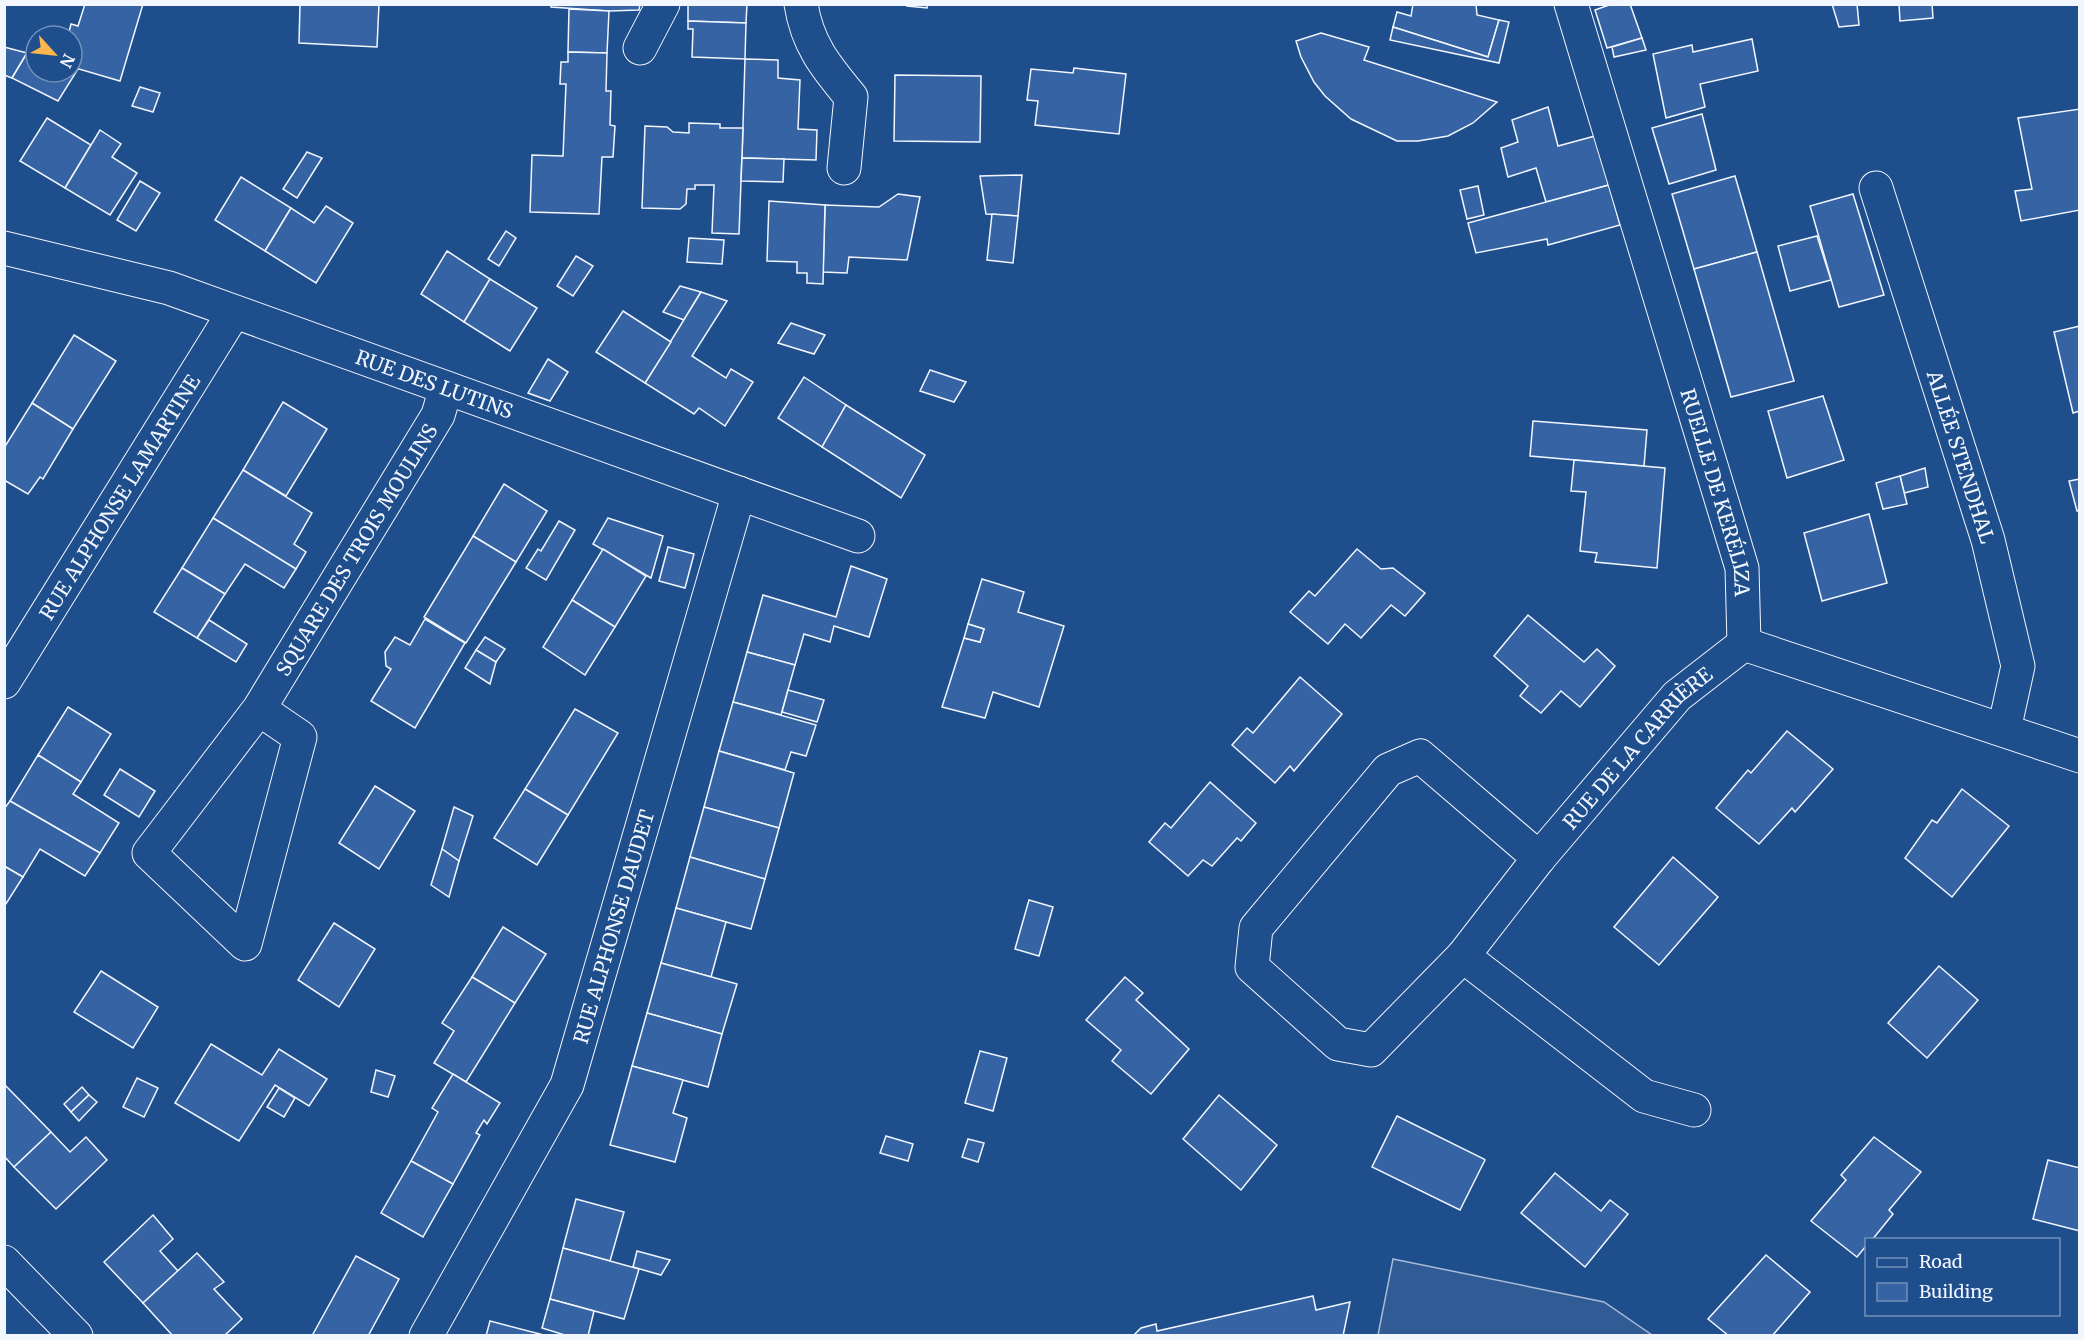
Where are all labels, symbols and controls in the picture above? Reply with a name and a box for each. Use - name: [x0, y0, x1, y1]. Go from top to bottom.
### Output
- north arrow: [24, 24, 84, 84]
- text: N: [55, 51, 79, 71]
- street label: RUE DES LUTINS: [352, 344, 517, 423]
- street label: ALLÉE STENDHAL: [1922, 366, 2001, 547]
- street label: RUE ALPHONSE LAMARTINE: [33, 369, 205, 624]
- street label: RUELLE DE KERÉLIZA: [1676, 385, 1755, 598]
- street label: SQUARE DES TROIS MOULINS: [270, 419, 442, 680]
- street label: RUE DE LA CARRIÈRE: [1557, 661, 1717, 834]
- street label: RUE ALPHONSE DAUDET: [567, 807, 659, 1046]
- legend: [1865, 1238, 2060, 1316]
- text: Road: [1919, 1250, 1963, 1273]
- text: Building: [1919, 1280, 1993, 1303]

